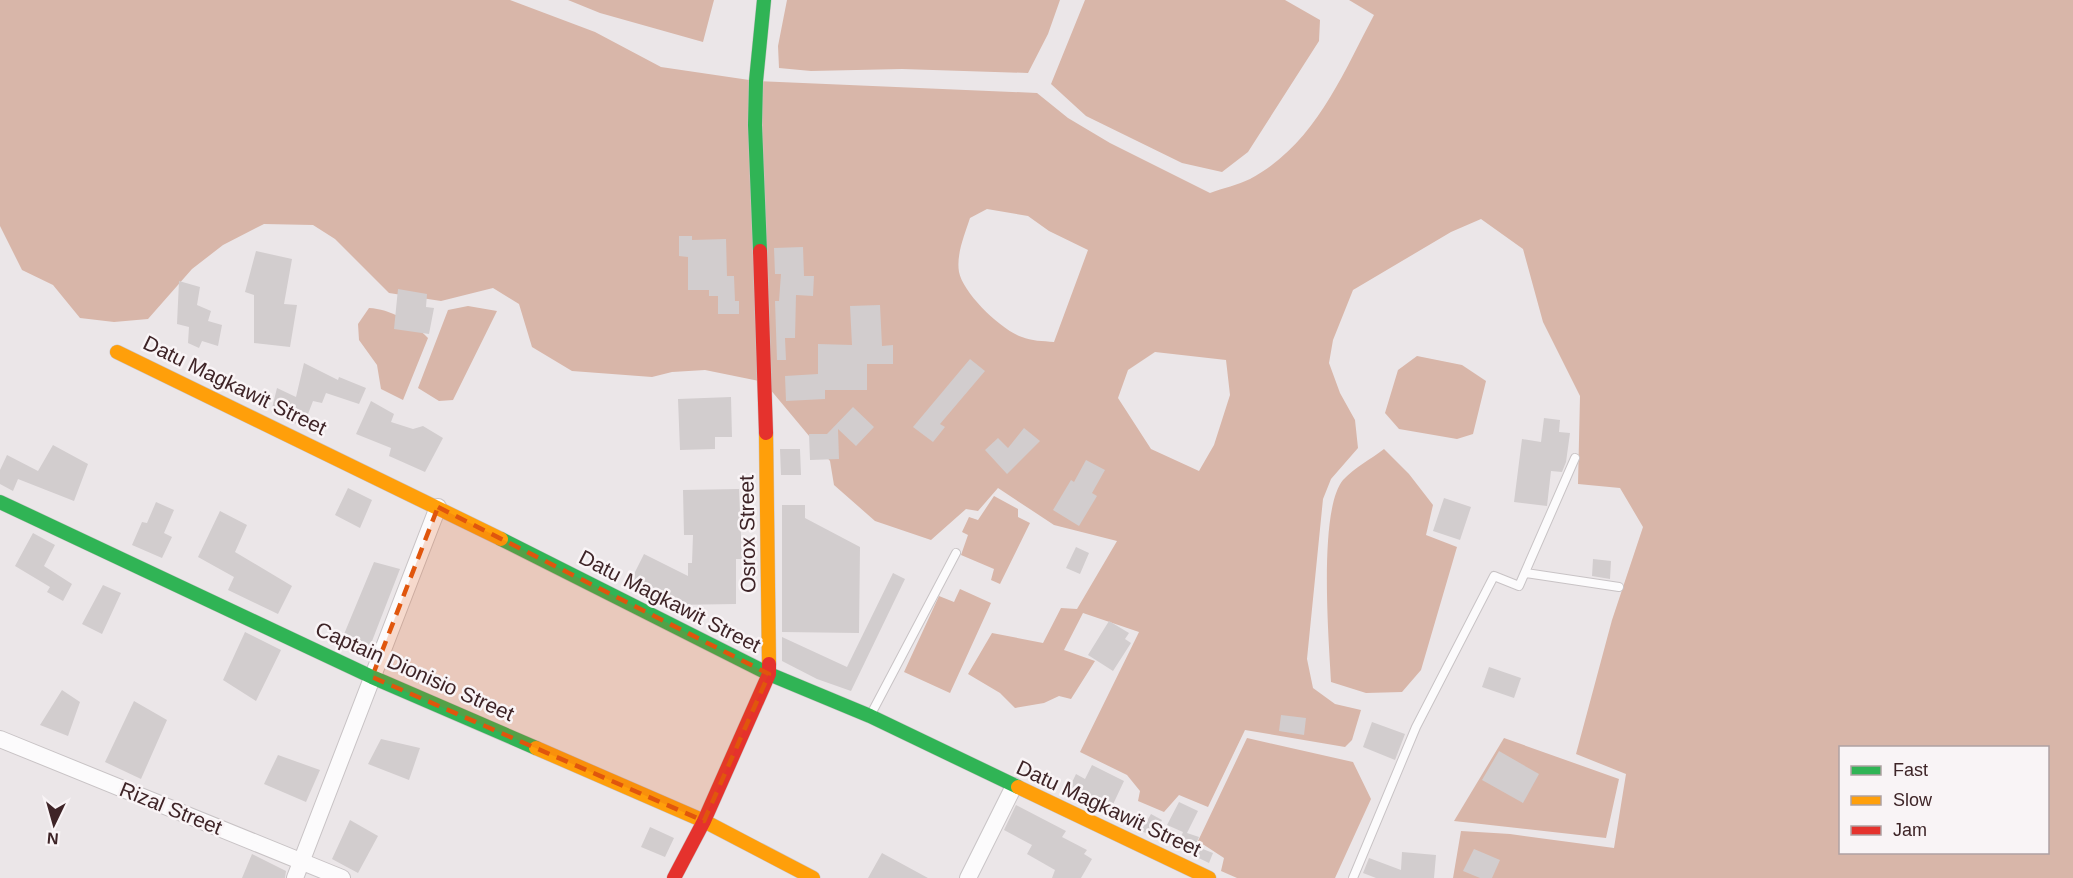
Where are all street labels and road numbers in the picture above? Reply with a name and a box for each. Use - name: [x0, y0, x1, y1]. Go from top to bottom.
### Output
- street label: Datu Magkawit Street: [140, 331, 330, 439]
- street label: Osrox Street: [734, 475, 760, 593]
- street label: Datu Magkawit Street: [575, 545, 765, 657]
- street label: Captain Dionisio Street: [312, 617, 518, 725]
- street label: Datu Magkawit Street: [1013, 755, 1205, 861]
- street label: Rizal Street: [116, 777, 226, 839]

